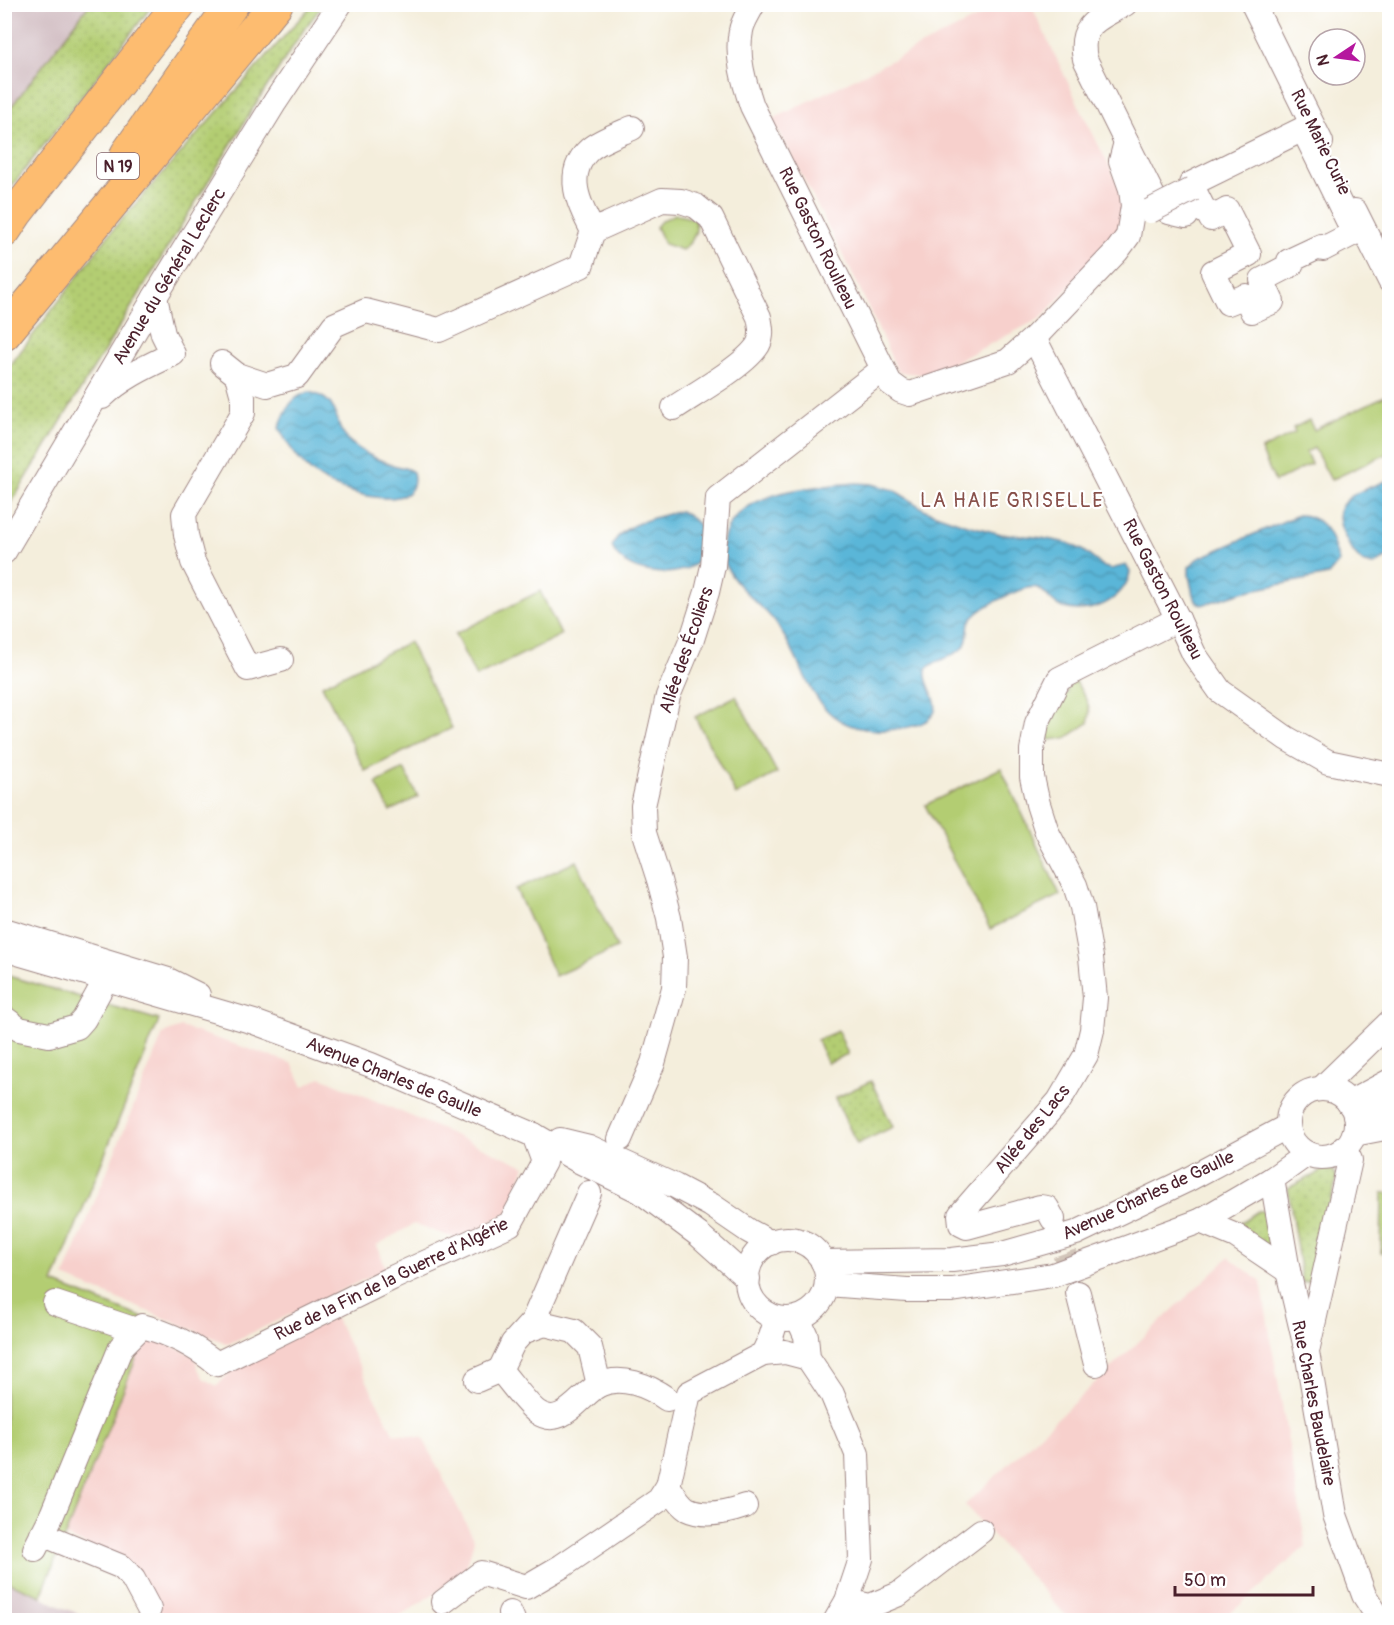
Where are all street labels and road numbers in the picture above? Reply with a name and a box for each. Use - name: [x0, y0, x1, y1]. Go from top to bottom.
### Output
- street label: Rue Marie Curie: [1285, 86, 1356, 199]
- road number: N 19: [97, 153, 139, 179]
- street label: Rue Gaston Roulleau: [773, 163, 862, 313]
- street label: Avenue du Général Leclerc: [108, 184, 231, 369]
- street label: Rue Gaston Roulleau: [1117, 515, 1208, 664]
- street label: Allée des Écoliers: [654, 584, 719, 716]
- street label: Avenue Charles de Gaulle: [303, 1032, 485, 1123]
- street label: Allée des Lacs: [989, 1080, 1075, 1179]
- street label: Avenue Charles de Gaulle: [1059, 1145, 1238, 1245]
- street label: Rue de la Fin de la Guerre d'Algérie: [270, 1213, 512, 1346]
- street label: Rue Charles Baudelaire: [1286, 1319, 1341, 1488]

